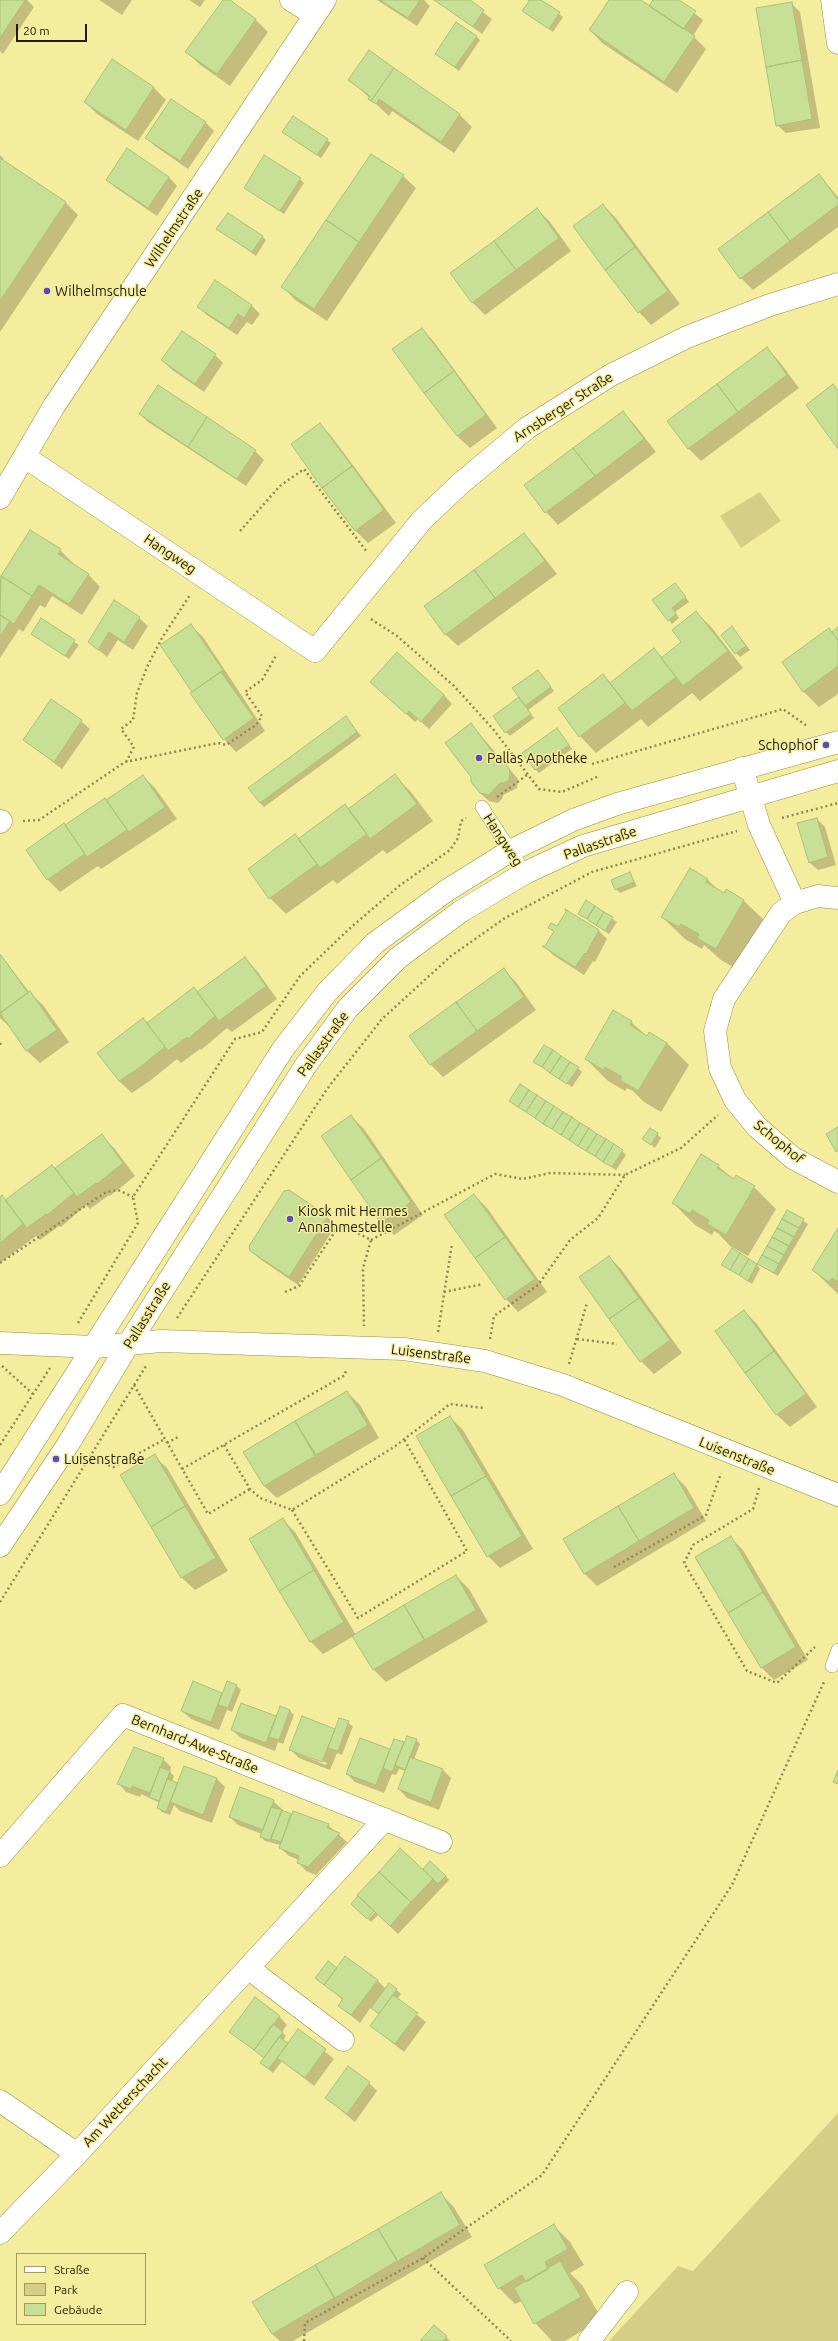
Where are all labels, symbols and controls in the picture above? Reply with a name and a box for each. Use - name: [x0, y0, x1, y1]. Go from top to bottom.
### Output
- scale bar: [18, 16, 89, 42]
- text: 20 m: [23, 24, 50, 37]
- street label: Wilhelmstraße: [141, 185, 207, 271]
- place label: Wilhelmschule: [55, 283, 147, 299]
- marker: Wilhelmschule: [42, 286, 52, 296]
- street label: Arnsberger Straße: [510, 369, 616, 445]
- street label: Hangweg: [141, 530, 199, 578]
- place label: Schophof: [758, 737, 818, 753]
- marker: Schophof: [821, 740, 831, 750]
- place label: Pallas Apotheke: [487, 750, 588, 766]
- marker: Pallas Apotheke: [474, 753, 484, 763]
- street label: Hangweg: [480, 810, 526, 870]
- street label: Pallasstraße: [561, 823, 639, 863]
- street label: Pallasstraße: [294, 1008, 352, 1080]
- street label: Schophof: [751, 1117, 807, 1167]
- place label: Kiosk mit Hermes Annahmestelle: [298, 1203, 408, 1236]
- marker: Kiosk mit Hermes Annahmestelle: [285, 1214, 295, 1224]
- street label: Pallasstraße: [120, 1278, 174, 1352]
- street label: Luisenstraße: [390, 1341, 472, 1367]
- street label: Luisenstraße: [697, 1433, 777, 1479]
- place label: Luisenstraße: [64, 1451, 145, 1467]
- marker: Luisenstraße: [51, 1454, 61, 1464]
- street label: Bernhard-Awe-Straße: [129, 1711, 261, 1777]
- street label: Am Wetterschacht: [79, 2054, 171, 2150]
- legend: [16, 2253, 146, 2325]
- text: Straße: [54, 2263, 90, 2276]
- text: Park: [54, 2283, 78, 2296]
- text: Gebäude: [54, 2303, 102, 2316]

